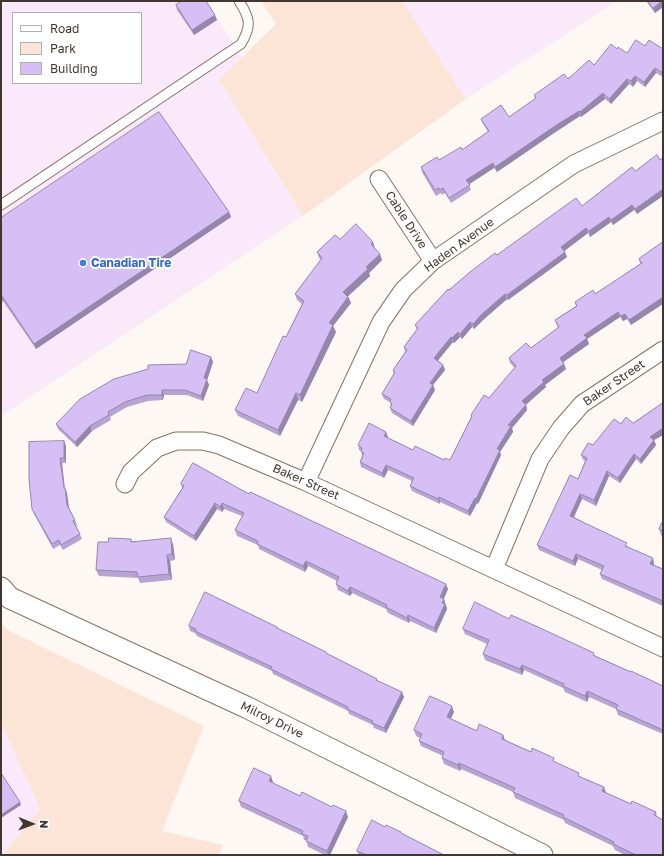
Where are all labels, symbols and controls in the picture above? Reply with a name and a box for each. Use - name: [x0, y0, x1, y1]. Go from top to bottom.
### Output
- legend: [12, 12, 142, 84]
- text: Road: [50, 21, 79, 36]
- text: Park: [50, 41, 76, 56]
- text: Building: [50, 61, 98, 76]
- street label: Cable Drive: [382, 189, 430, 251]
- street label: Haden Avenue: [421, 215, 497, 275]
- place label: Canadian Tire: [91, 256, 171, 270]
- marker: Canadian Tire: [78, 258, 88, 268]
- street label: Baker Street: [580, 357, 648, 409]
- street label: Baker Street: [270, 461, 342, 503]
- street label: Milroy Drive: [238, 699, 306, 741]
- north arrow: [12, 804, 52, 844]
- text: N: [38, 820, 51, 829]

